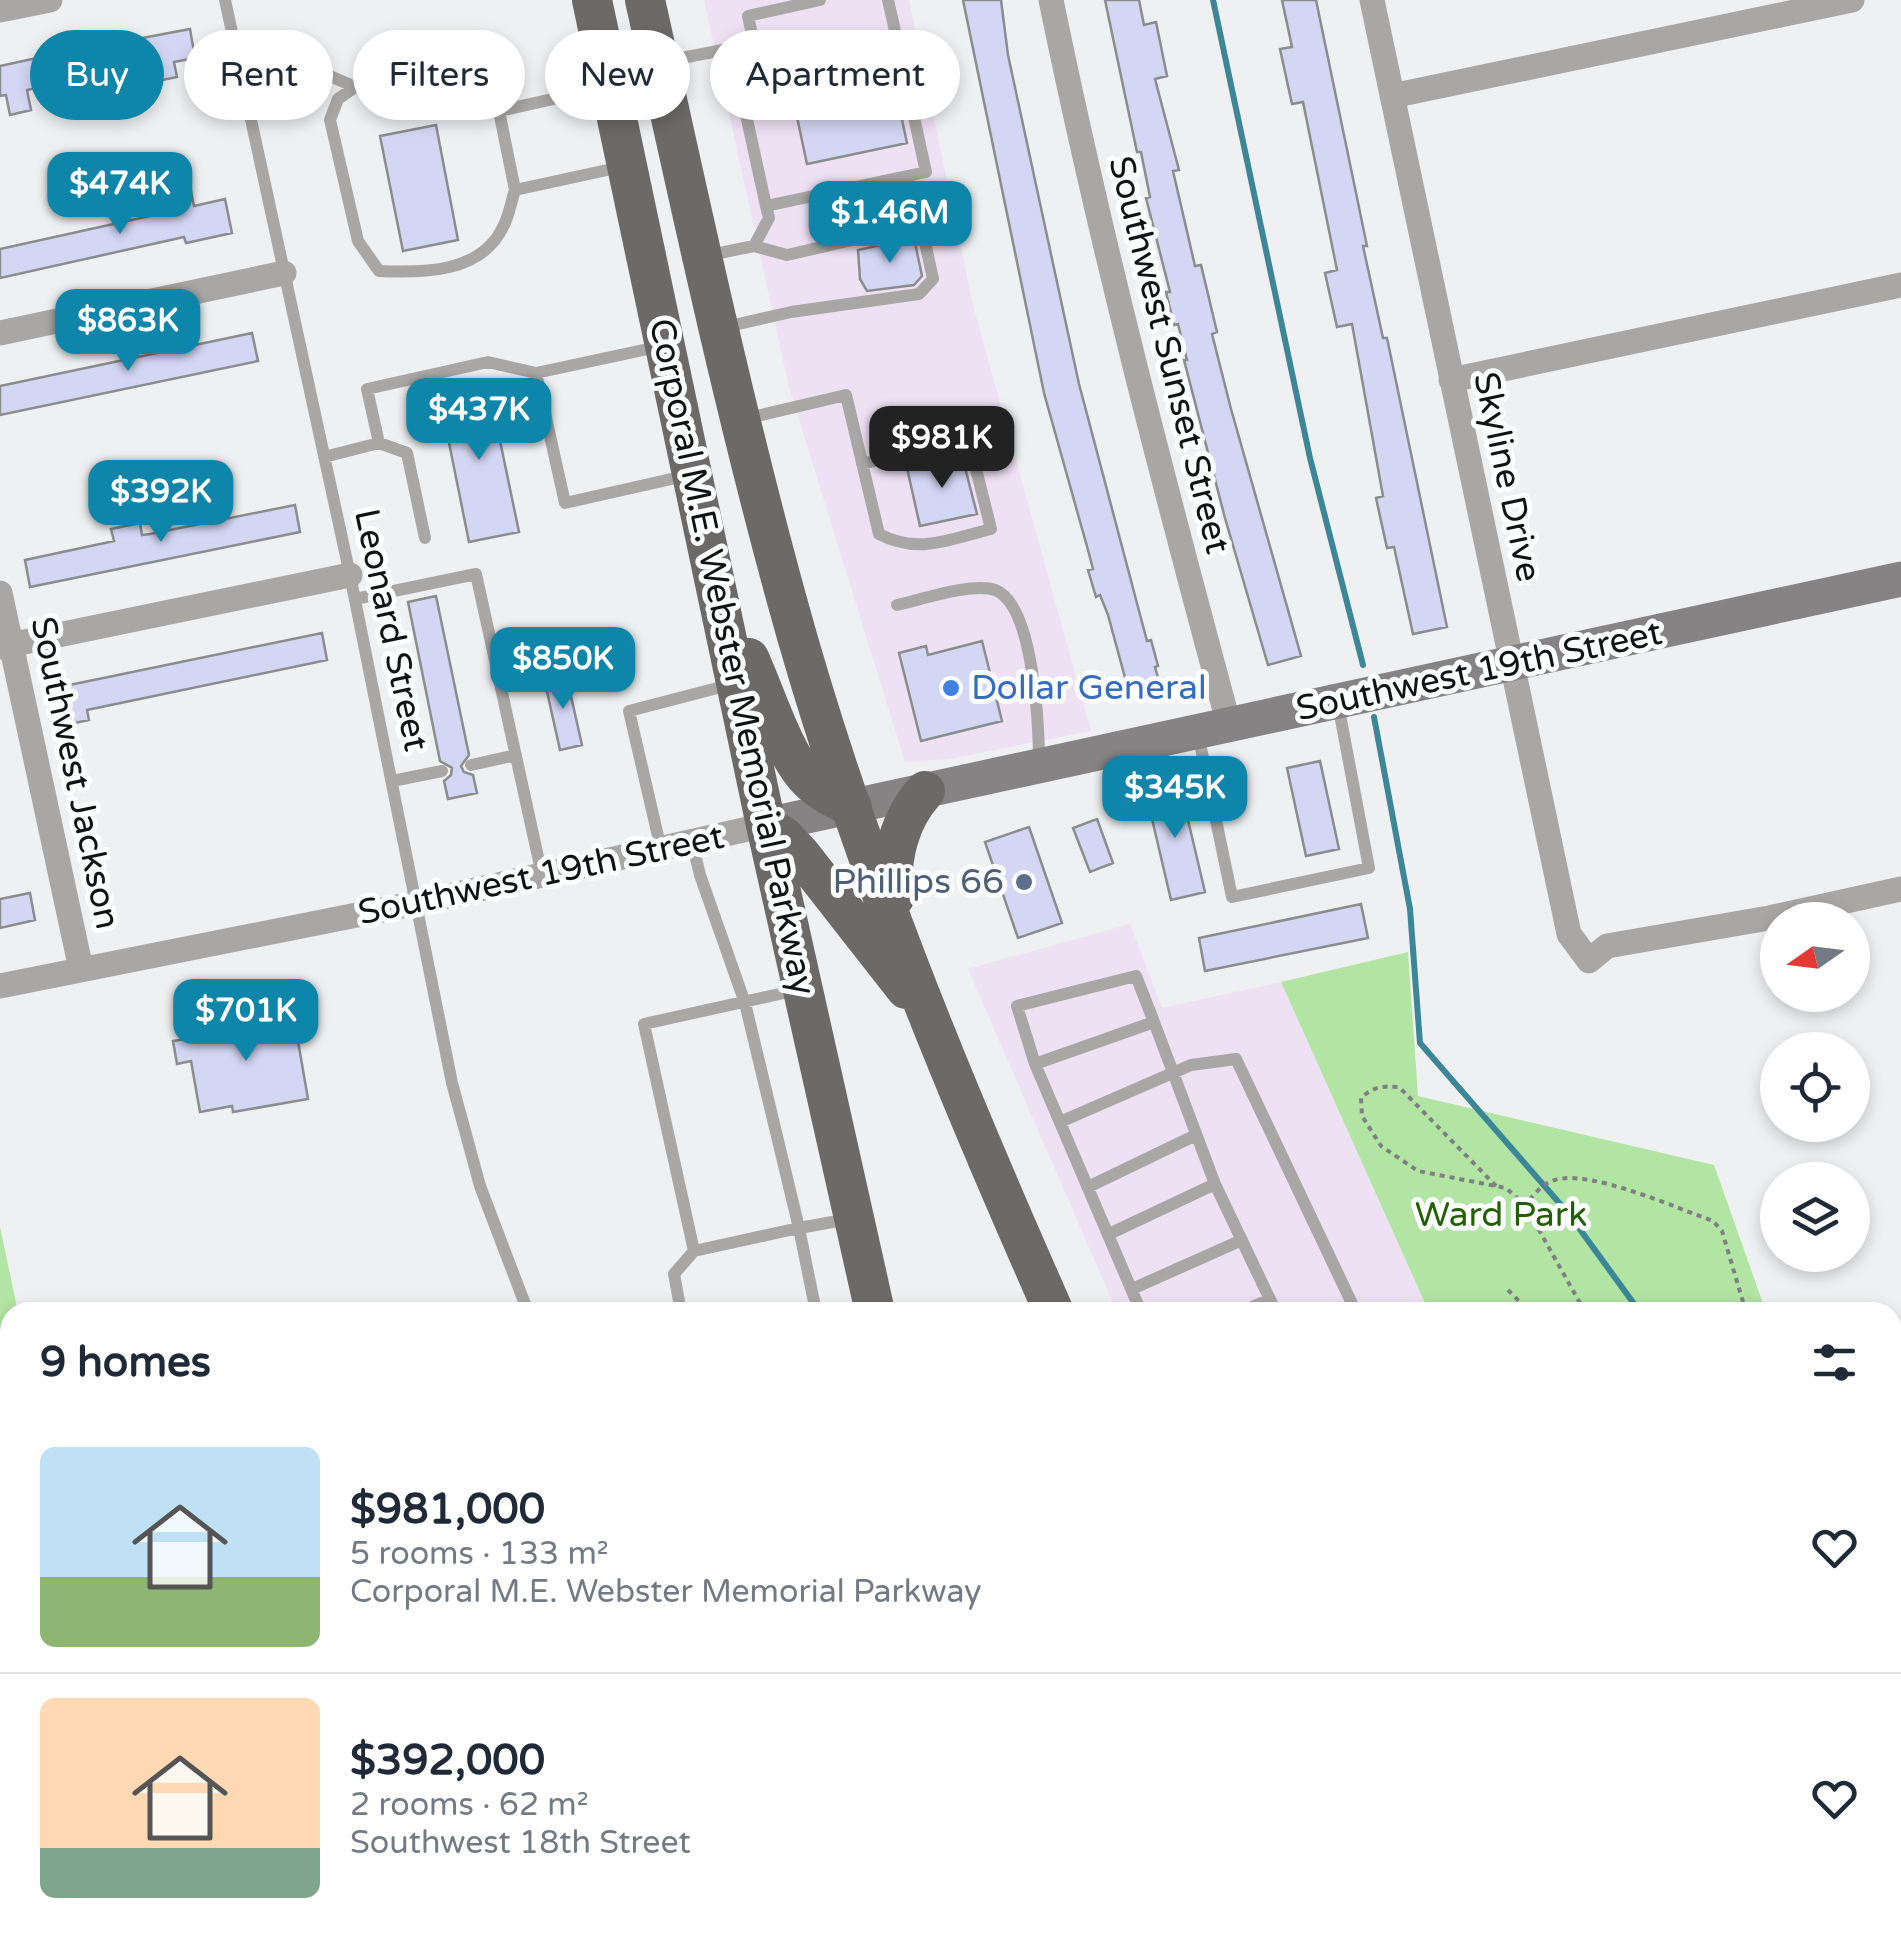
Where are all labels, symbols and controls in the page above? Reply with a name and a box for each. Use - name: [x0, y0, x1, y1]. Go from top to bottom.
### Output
- chip: Buy: [30, 30, 164, 120]
- chip: Rent: [184, 30, 333, 120]
- chip: Filters: [353, 30, 525, 120]
- chip: New: [545, 30, 690, 120]
- chip: Apartment: [710, 30, 960, 120]
- pin: $474K: [50, 152, 190, 237]
- street label: Southwest Sunset Street: [1099, 152, 1239, 558]
- text: $474K: [69, 165, 171, 203]
- pin: $1.46M: [809, 181, 971, 266]
- text: $1.46M: [831, 194, 949, 232]
- pin: $863K: [58, 289, 198, 374]
- text: $863K: [77, 302, 179, 340]
- street label: Corporal M.E. Webster Memorial Parkway: [640, 315, 824, 999]
- street label: Skyline Drive: [1464, 368, 1550, 586]
- pin: $437K: [409, 378, 549, 463]
- text: $437K: [428, 391, 530, 429]
- pin: $981K: [872, 406, 1012, 491]
- text: $981K: [891, 419, 993, 457]
- pin: $392K: [91, 460, 231, 545]
- text: $392K: [110, 473, 212, 511]
- street label: Leonard Street: [345, 505, 437, 755]
- street label: Southwest 19th Street: [1292, 612, 1666, 730]
- street label: Southwest Jackson: [21, 613, 129, 933]
- pin: $850K: [493, 627, 633, 712]
- text: $850K: [512, 640, 614, 678]
- place label: Dollar General: [971, 667, 1207, 709]
- marker: Dollar General: [940, 677, 962, 699]
- pin: $345K: [1105, 756, 1245, 841]
- text: $345K: [1124, 769, 1226, 807]
- street label: Southwest 19th Street: [354, 816, 728, 934]
- place label: Phillips 66: [833, 861, 1004, 903]
- marker: Phillips 66: [1013, 871, 1035, 893]
- north arrow: [1760, 902, 1870, 1012]
- map controls: [1760, 902, 1870, 1272]
- pin: $701K: [176, 979, 316, 1064]
- text: $701K: [195, 992, 297, 1030]
- button: locate: [1760, 1032, 1870, 1142]
- button: layers: [1760, 1162, 1870, 1272]
- park label: Ward Park: [1415, 1194, 1587, 1236]
- icon: filters: [1807, 1335, 1862, 1390]
- text: 9 homes: [40, 1337, 211, 1388]
- text: $981,000: [350, 1484, 545, 1535]
- icon: home: [120, 1487, 240, 1607]
- icon: heart: [1807, 1520, 1862, 1575]
- text: 5 rooms · 133 m²: [350, 1535, 609, 1573]
- text: Corporal M.E. Webster Memorial Parkway: [350, 1573, 981, 1611]
- text: $392,000: [350, 1735, 545, 1786]
- icon: home: [120, 1738, 240, 1858]
- icon: heart: [1807, 1771, 1862, 1826]
- text: 2 rooms · 62 m²: [350, 1786, 589, 1824]
- text: Southwest 18th Street: [350, 1824, 691, 1862]

